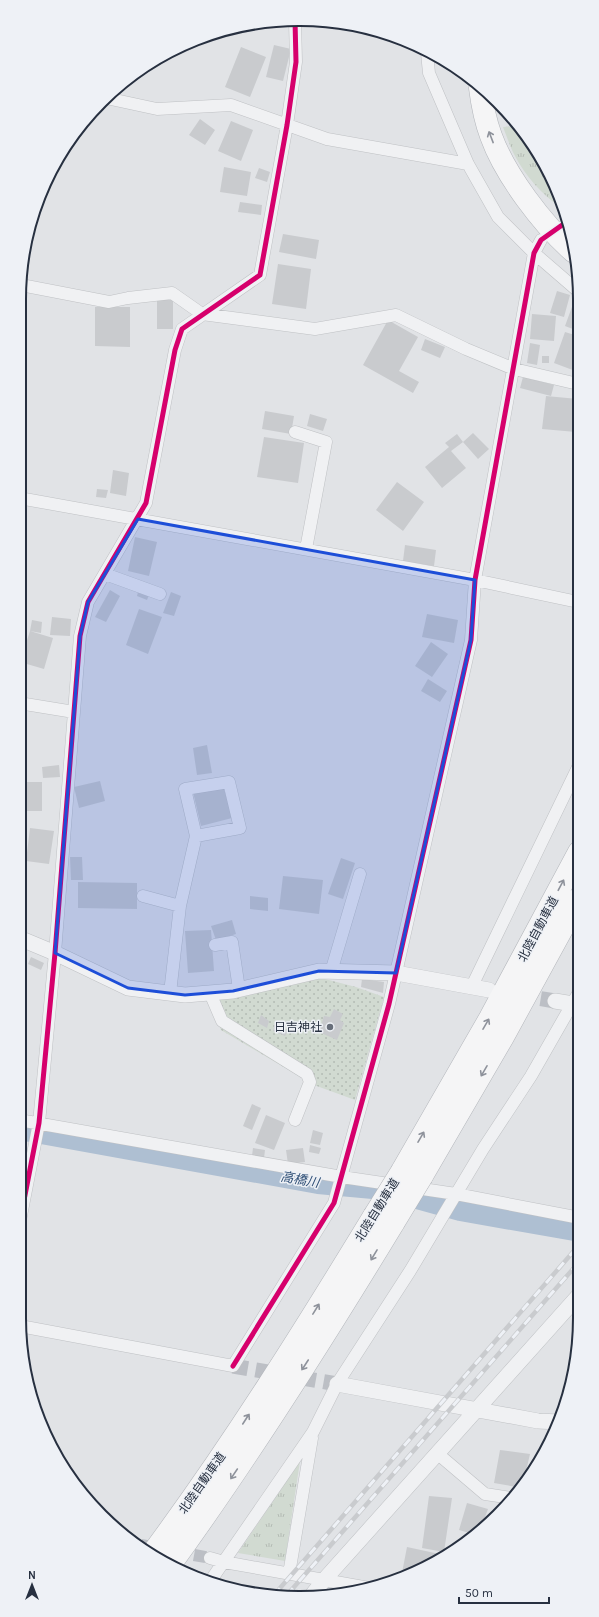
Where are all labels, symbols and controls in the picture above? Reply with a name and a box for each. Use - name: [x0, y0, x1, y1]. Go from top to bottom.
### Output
- one-way arrow: [487, 132, 495, 144]
- one-way arrow: [558, 880, 565, 892]
- street label: 北陸自動車道: [515, 894, 561, 964]
- one-way arrow: [483, 1019, 491, 1031]
- place label: 日吉神社: [274, 1020, 322, 1034]
- marker: 日吉神社: [325, 1022, 335, 1032]
- one-way arrow: [479, 1064, 487, 1076]
- one-way arrow: [418, 1131, 426, 1143]
- water label: 高橋川: [279, 1169, 322, 1191]
- street label: 北陸自動車道: [352, 1176, 402, 1244]
- one-way arrow: [370, 1249, 378, 1261]
- one-way arrow: [312, 1304, 321, 1315]
- one-way arrow: [301, 1359, 309, 1370]
- one-way arrow: [242, 1414, 250, 1425]
- street label: 北陸自動車道: [176, 1449, 228, 1517]
- one-way arrow: [230, 1468, 238, 1479]
- north arrow: [12, 1565, 52, 1605]
- text: N: [28, 1569, 36, 1582]
- scale bar: [459, 1579, 549, 1605]
- text: 50 m: [465, 1586, 493, 1600]

